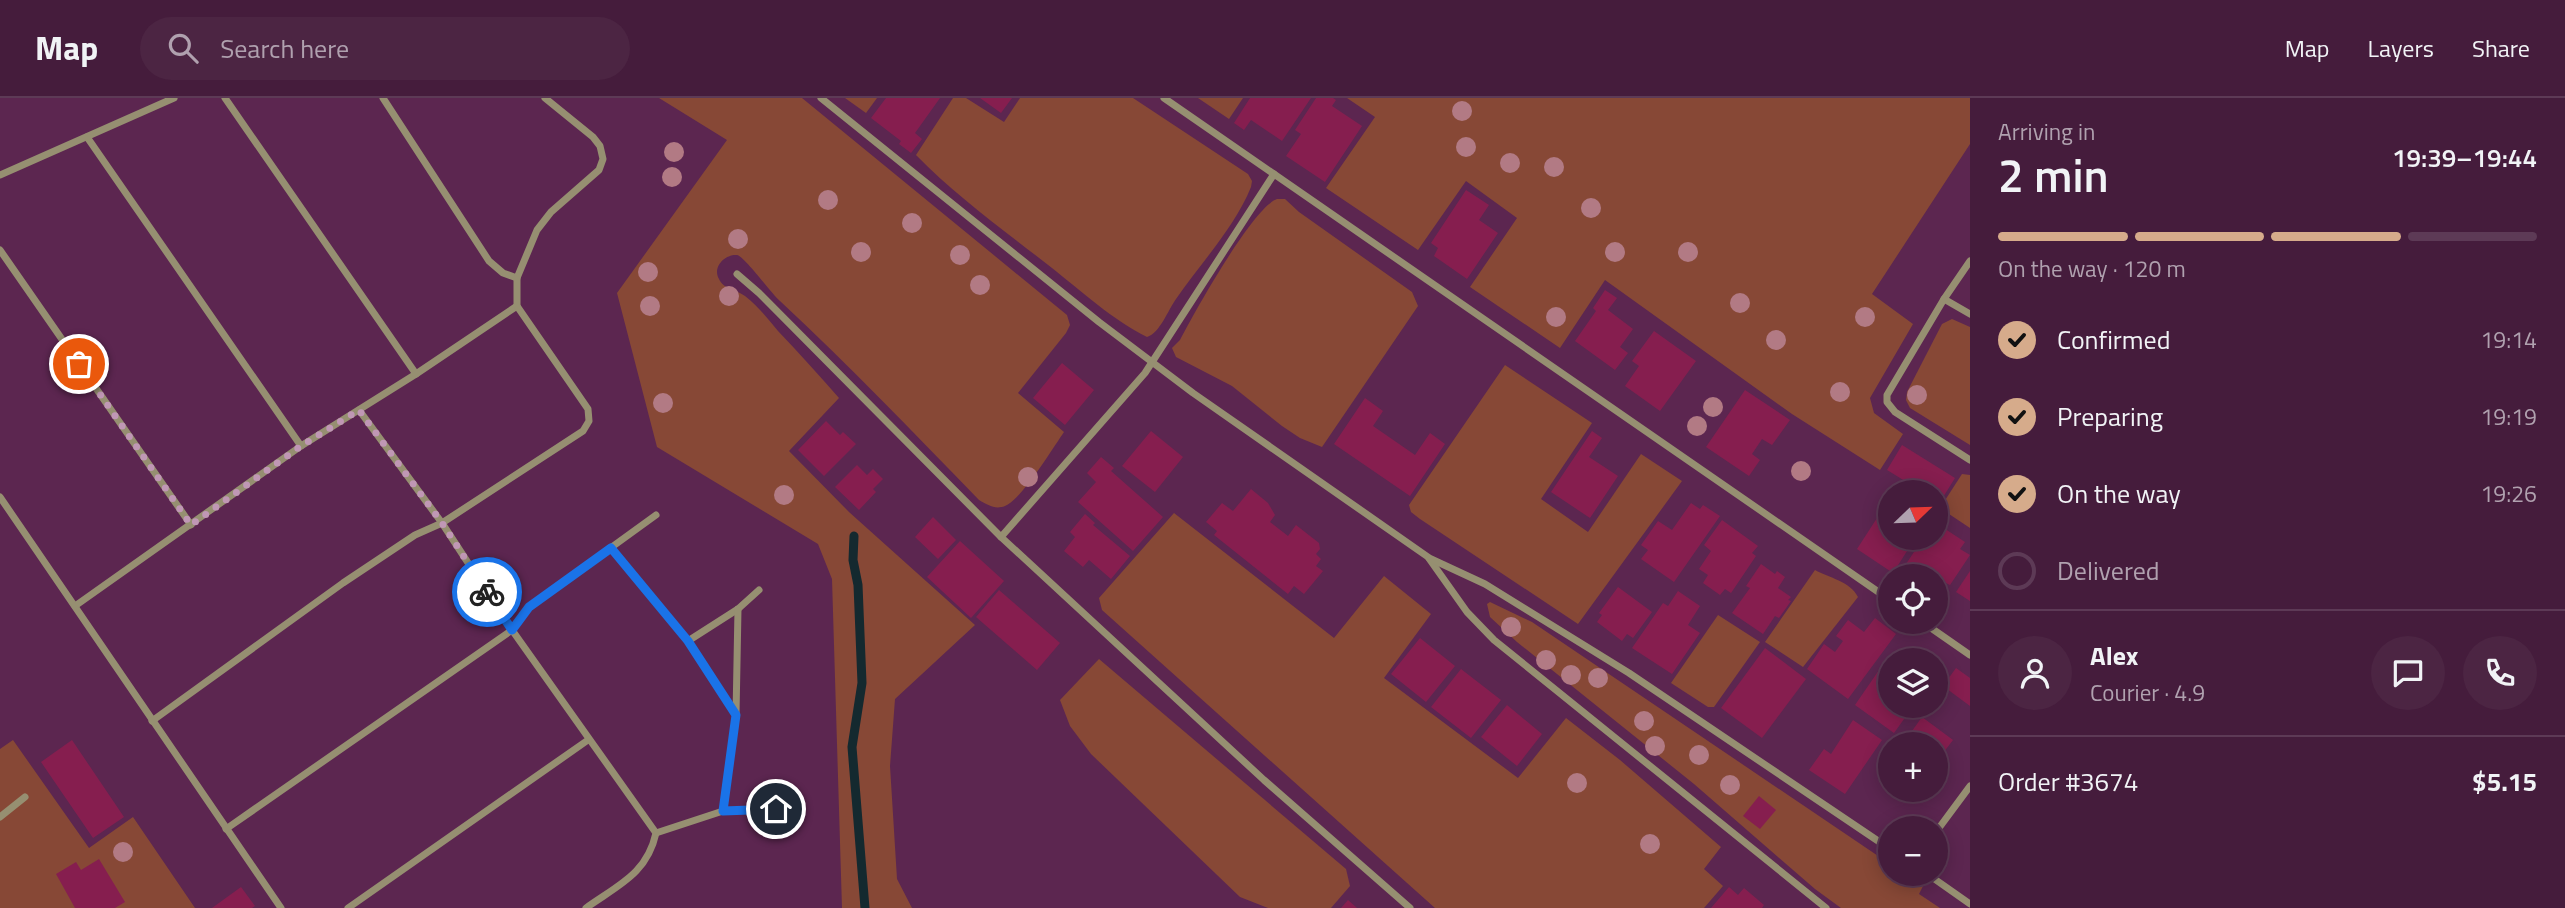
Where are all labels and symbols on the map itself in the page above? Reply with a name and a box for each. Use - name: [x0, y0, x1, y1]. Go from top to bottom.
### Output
- pin: [49, 334, 109, 394]
- north arrow: [1878, 480, 1948, 550]
- courier: [452, 557, 522, 627]
- pin: [746, 779, 806, 839]

